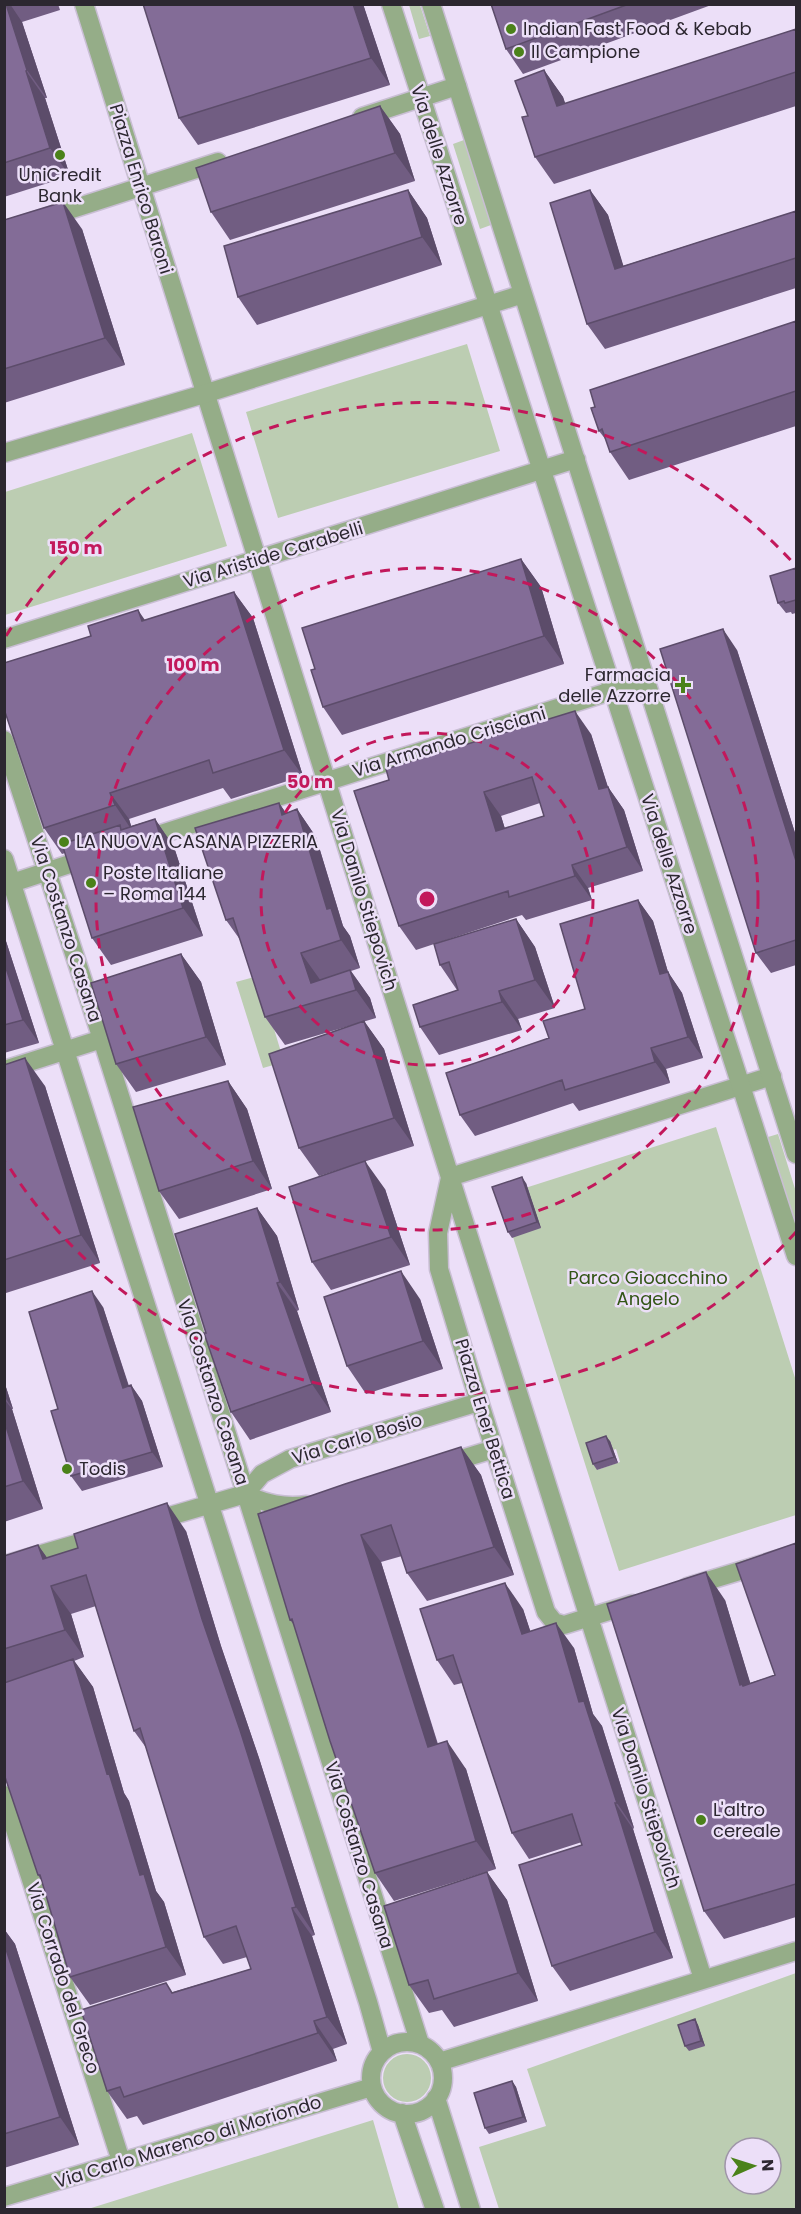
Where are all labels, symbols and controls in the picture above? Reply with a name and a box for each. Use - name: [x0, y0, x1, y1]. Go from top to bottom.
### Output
- place label: Indian Fast Food & Kebab: [523, 16, 752, 41]
- marker: Indian Fast Food & Kebab: [504, 22, 518, 36]
- place label: Il Campione: [531, 39, 640, 64]
- marker: Il Campione: [512, 45, 526, 59]
- street label: Via delle Azzorre: [405, 81, 474, 228]
- street label: Piazza Enrico Baroni: [104, 101, 179, 277]
- marker: UniCredit Bank: [53, 148, 67, 162]
- place label: UniCredit Bank: [18, 162, 102, 208]
- street label: Via Aristide Carabelli: [180, 515, 366, 594]
- text: 150 m: [49, 535, 103, 560]
- text: 100 m: [166, 652, 220, 677]
- place label: Farmacia delle Azzorre: [558, 662, 671, 708]
- marker: Farmacia delle Azzorre: [676, 678, 690, 692]
- street label: Via Armando Crisciani: [349, 700, 549, 783]
- text: 50 m: [287, 769, 333, 794]
- street label: Via delle Azzorre: [635, 790, 704, 937]
- street label: Via Danilo Stiepovich: [325, 806, 404, 994]
- place label: LA NUOVA CASANA PIZZERIA: [76, 829, 318, 854]
- street label: Via Costanzo Casana: [25, 833, 108, 1025]
- marker: LA NUOVA CASANA PIZZERIA: [57, 835, 71, 849]
- place label: Poste Italiane – Roma 144: [103, 860, 224, 906]
- marker: Poste Italiane – Roma 144: [84, 876, 98, 890]
- centre of rings: [417, 889, 437, 909]
- park label: Parco Gioacchino Angelo: [568, 1265, 728, 1311]
- street label: Via Costanzo Casana: [172, 1296, 255, 1488]
- street label: Piazza Ener Bettica: [449, 1336, 522, 1502]
- street label: Via Carlo Bosio: [289, 1407, 425, 1470]
- place label: Todis: [79, 1456, 126, 1481]
- marker: Todis: [60, 1462, 74, 1476]
- street label: Via Danilo Stiepovich: [605, 1704, 687, 1891]
- street label: Via Costanzo Casana: [319, 1758, 400, 1951]
- place label: L'altro cereale: [713, 1797, 781, 1843]
- marker: L'altro cereale: [694, 1813, 708, 1827]
- street label: Via Corrado del Greco: [21, 1879, 106, 2077]
- street label: Via Carlo Marenco di Moriondo: [51, 2089, 324, 2194]
- north arrow: [723, 2136, 783, 2196]
- text: N: [756, 2159, 779, 2172]

